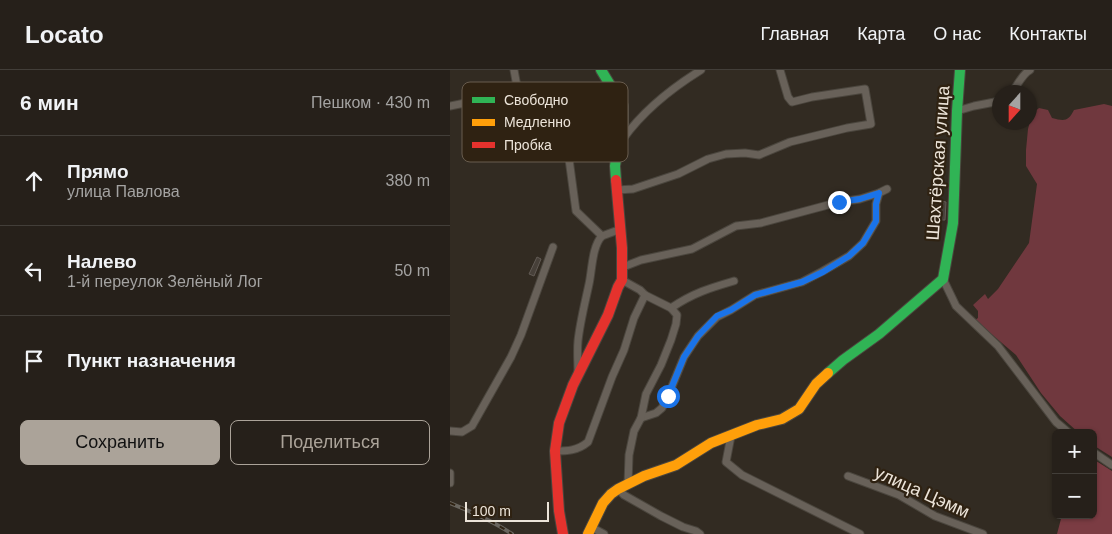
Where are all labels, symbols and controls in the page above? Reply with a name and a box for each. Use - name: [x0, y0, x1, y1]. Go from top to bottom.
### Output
- text: Locato: [25, 21, 104, 48]
- text: Главная: [761, 24, 829, 44]
- text: Карта: [857, 24, 905, 44]
- text: О нас: [933, 24, 981, 44]
- text: Контакты: [1009, 24, 1087, 44]
- legend: [462, 82, 628, 162]
- street label: Шахтёрская улица: [923, 84, 953, 241]
- north arrow: [992, 85, 1037, 130]
- text: 6 мин: [20, 91, 79, 114]
- text: Свободно: [504, 92, 569, 108]
- text: Пешком · 430 m: [311, 94, 430, 111]
- text: Медленно: [504, 114, 571, 130]
- text: Пробка: [504, 137, 552, 153]
- text: Прямо: [67, 161, 129, 182]
- icon: ahead: [20, 167, 48, 195]
- text: 380 m: [386, 172, 430, 189]
- text: улица Павлова: [67, 183, 180, 200]
- route end: [828, 191, 851, 214]
- text: Налево: [67, 251, 137, 272]
- icon: left: [20, 257, 48, 285]
- text: 50 m: [394, 262, 430, 279]
- text: 1-й переулок Зелёный Лог: [67, 273, 263, 290]
- icon: arrive: [20, 347, 48, 375]
- text: Пункт назначения: [67, 350, 236, 371]
- route start: [657, 385, 680, 408]
- button: Сохранить: [20, 420, 220, 465]
- button: Поделиться: [230, 420, 430, 465]
- map controls: [1052, 429, 1097, 519]
- button: +: [1052, 429, 1097, 474]
- street label: улица Цэмм: [871, 462, 973, 522]
- button: −: [1052, 474, 1097, 519]
- scale bar: [465, 499, 549, 522]
- text: 100 m: [472, 503, 511, 519]

